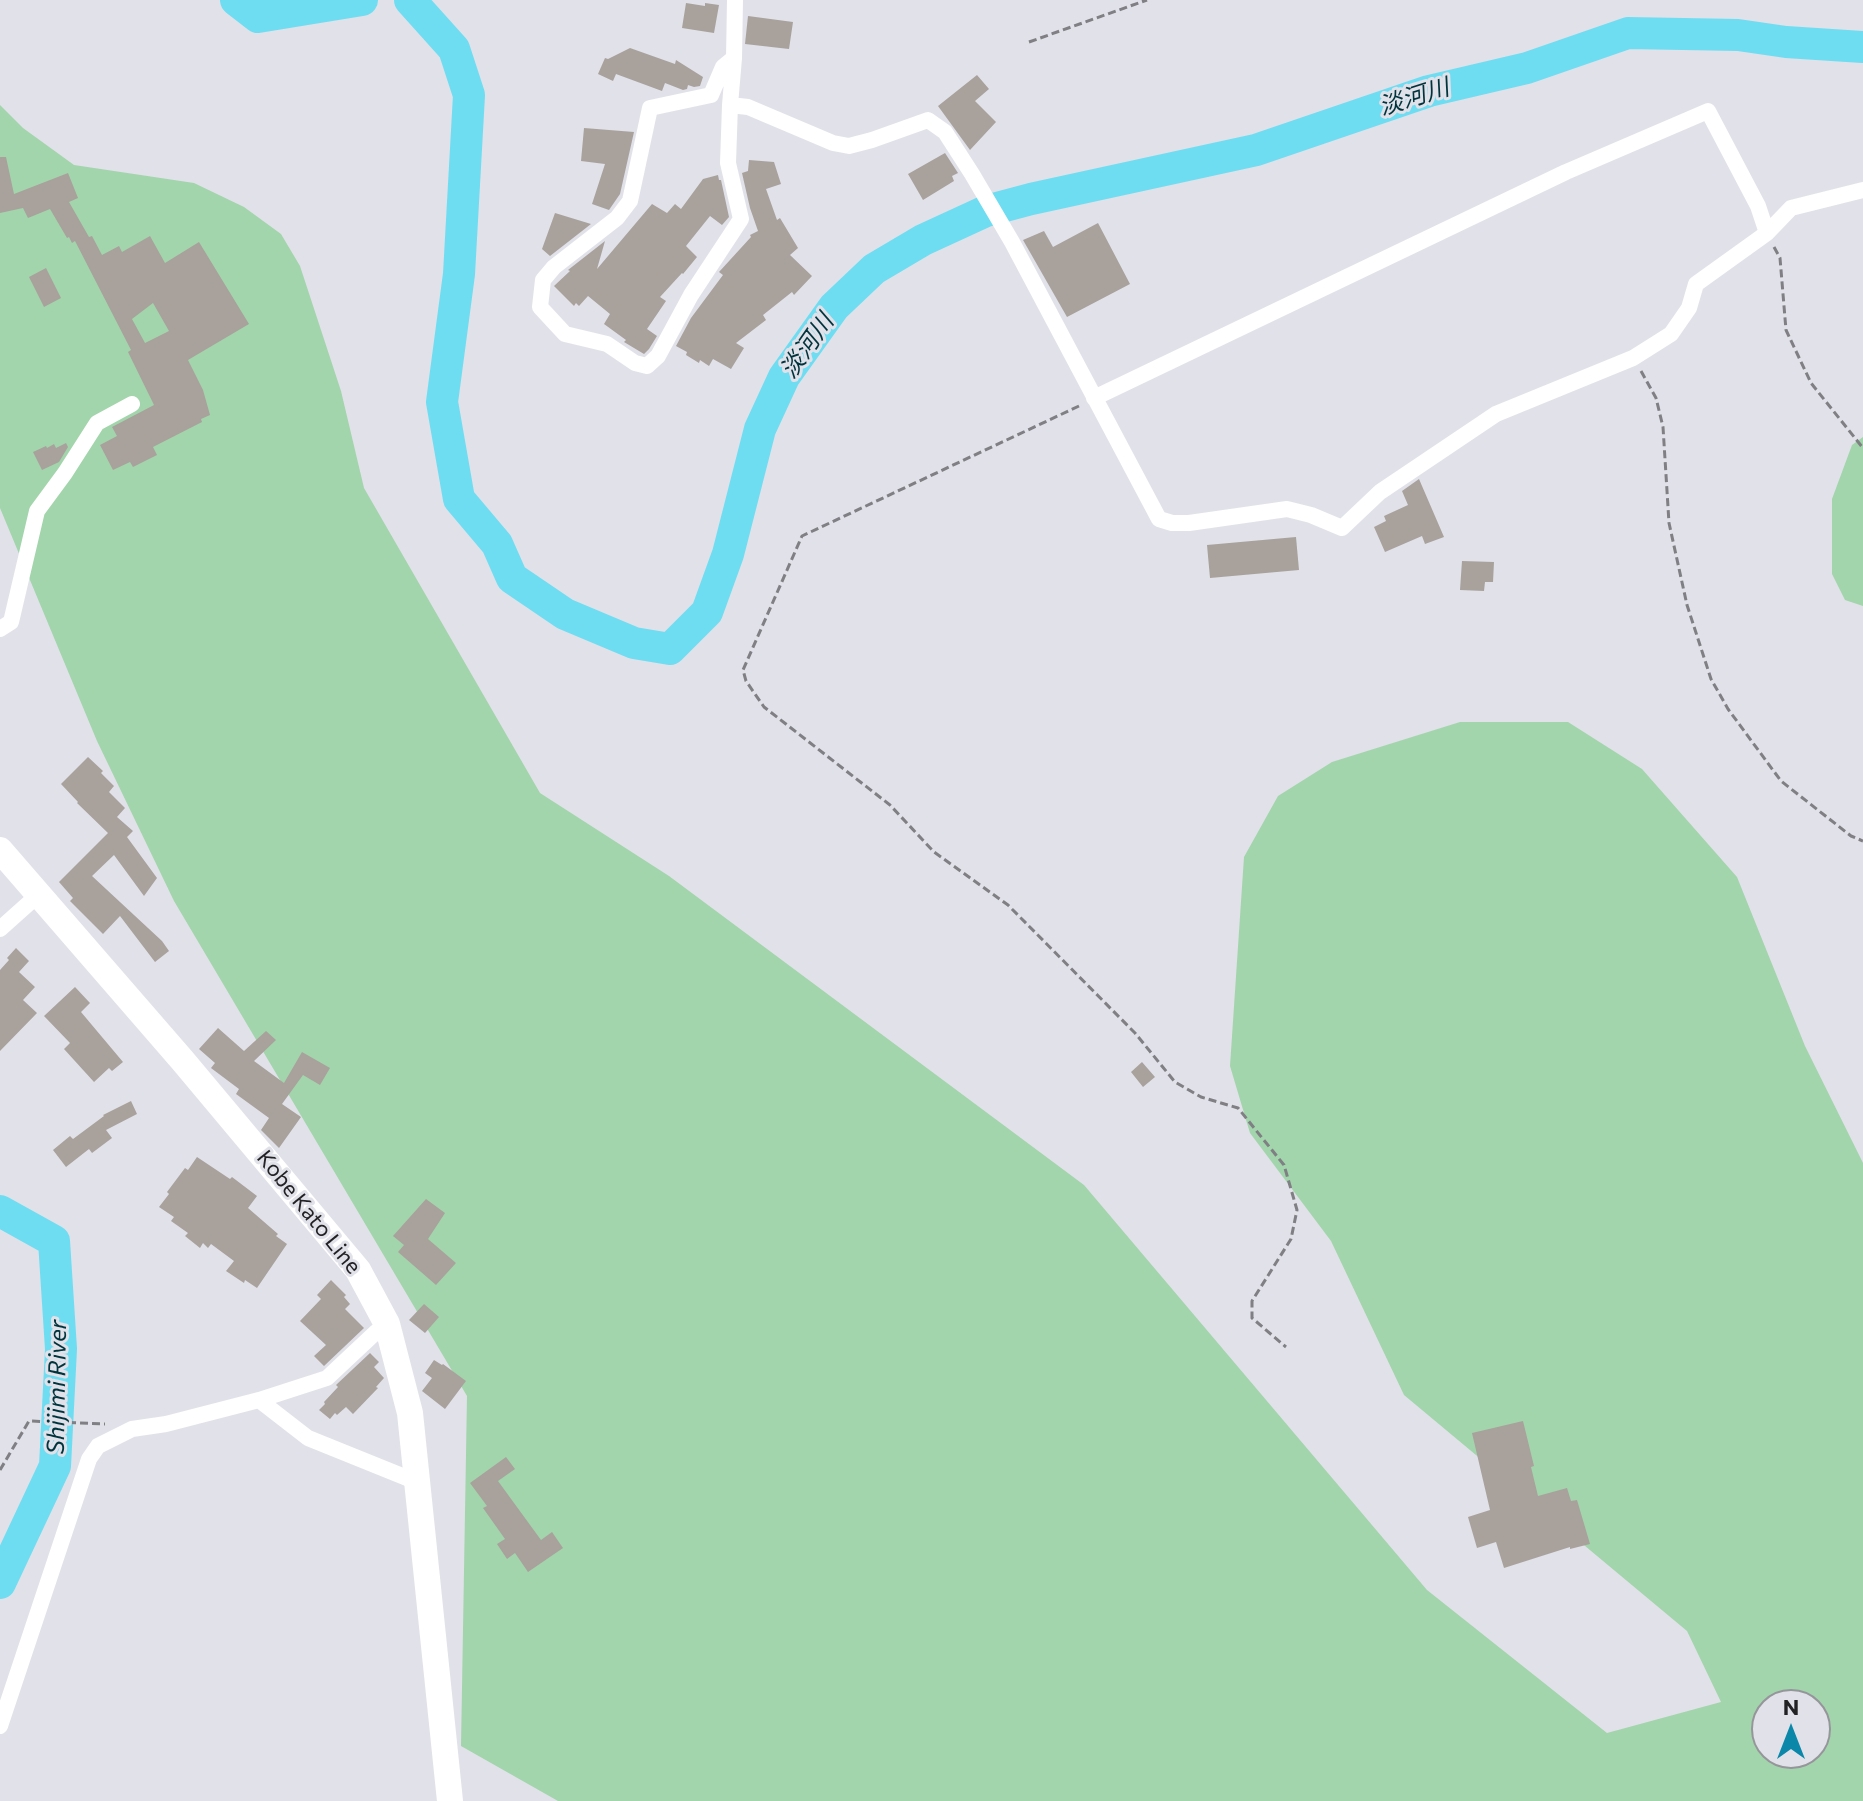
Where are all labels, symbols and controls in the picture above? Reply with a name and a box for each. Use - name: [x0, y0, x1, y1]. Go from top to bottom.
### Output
- water label: 淡河川: [1375, 73, 1453, 121]
- water label: 淡河川: [775, 308, 839, 384]
- street label: Kobe Kato Line: [251, 1145, 367, 1279]
- water label: Shijimi River: [41, 1319, 73, 1455]
- north arrow: [1751, 1689, 1831, 1769]
- text: N: [1783, 1693, 1799, 1720]

